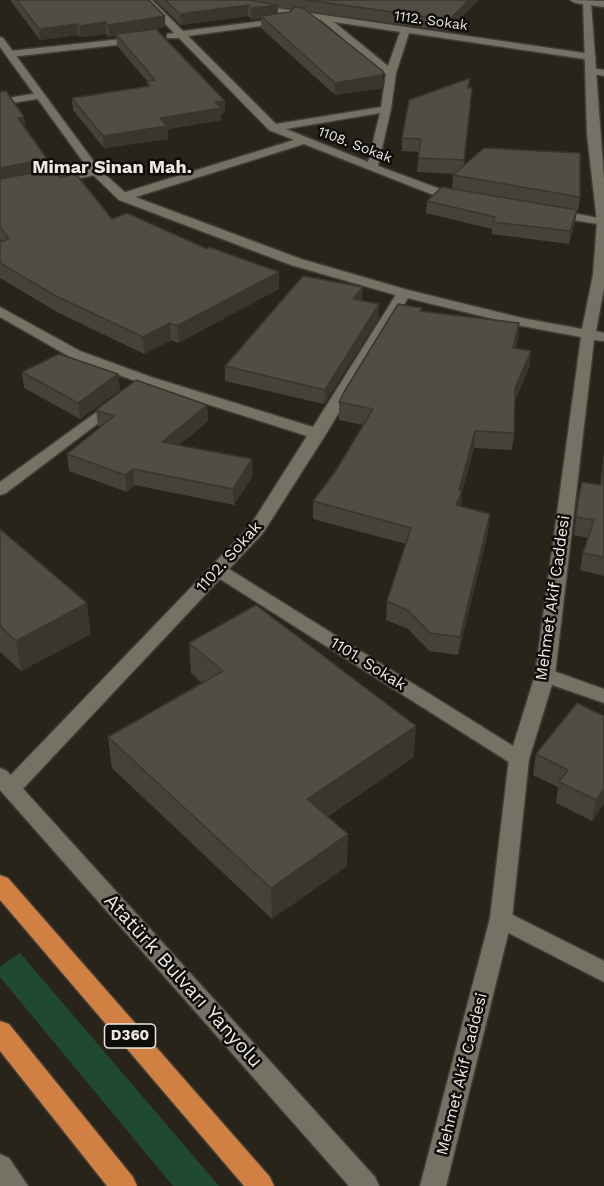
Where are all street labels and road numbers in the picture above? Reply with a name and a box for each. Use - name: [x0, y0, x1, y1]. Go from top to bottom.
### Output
- street label: 1112. Sokak: [393, 8, 469, 34]
- street label: 1108. Sokak: [316, 123, 394, 167]
- street label: Mehmet Akif Caddesi: [532, 514, 574, 682]
- street label: 1102. Sokak: [192, 518, 266, 596]
- street label: 1101. Sokak: [327, 633, 409, 695]
- street label: Atatürk Bulvarı Yanyolu: [99, 889, 267, 1073]
- street label: Mehmet Akif Caddesi: [433, 991, 491, 1157]
- road number: D360: [104, 1024, 156, 1048]

